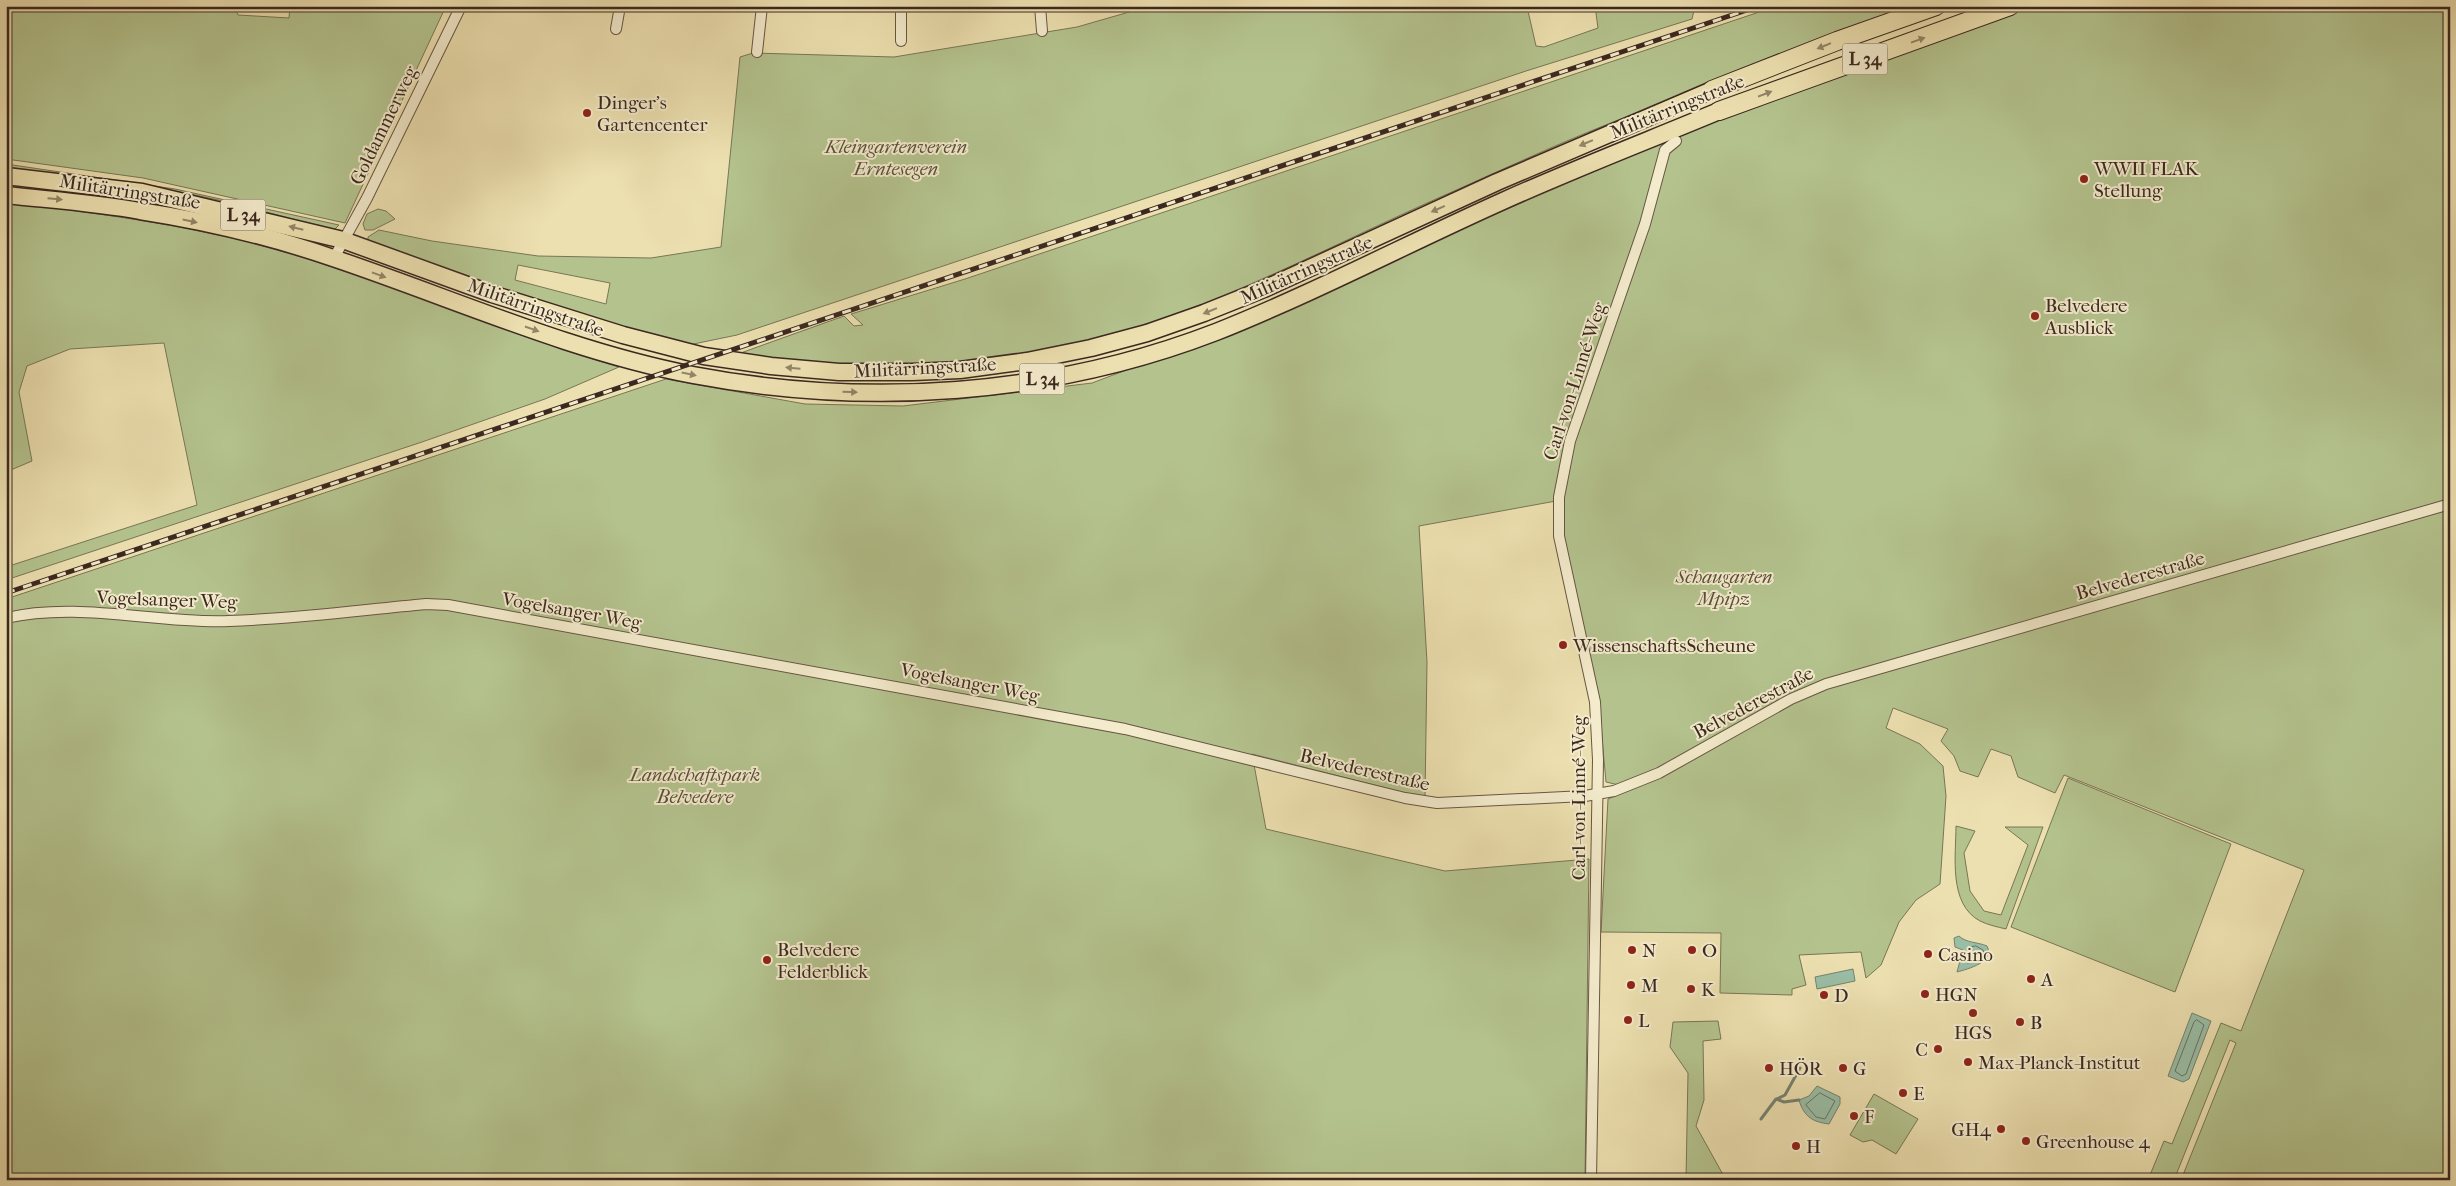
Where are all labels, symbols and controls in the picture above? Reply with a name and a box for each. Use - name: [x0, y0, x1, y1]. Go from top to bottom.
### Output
- one-way arrow: [1911, 36, 1926, 44]
- one-way arrow: [1817, 42, 1831, 50]
- road number: L 34: [1842, 44, 1888, 74]
- street label: Goldammerweg: [346, 62, 423, 189]
- street label: Militärringstraße: [1607, 70, 1748, 144]
- one-way arrow: [1758, 90, 1773, 98]
- place label: Dinger's Gartencenter: [597, 92, 708, 136]
- marker: Dinger's Gartencenter: [581, 107, 593, 119]
- park label: Kleingartenverein Erntesegen: [823, 136, 967, 180]
- one-way arrow: [1579, 140, 1593, 148]
- place label: WWII FLAK Stellung: [2093, 158, 2199, 202]
- street label: Militärringstraße: [58, 170, 202, 214]
- marker: WWII FLAK Stellung: [2078, 173, 2090, 185]
- one-way arrow: [47, 195, 63, 203]
- road number: L 34: [220, 200, 266, 230]
- one-way arrow: [1431, 205, 1445, 213]
- one-way arrow: [183, 218, 199, 226]
- one-way arrow: [289, 224, 304, 232]
- street label: Militärringstraße: [1237, 231, 1376, 309]
- one-way arrow: [372, 271, 387, 279]
- street label: Militärringstraße: [465, 274, 607, 342]
- place label: Belvedere Ausblick: [2044, 295, 2127, 339]
- street label: Carl-von-Linné-Weg: [1539, 299, 1611, 463]
- one-way arrow: [1202, 307, 1217, 315]
- marker: Belvedere Ausblick: [2029, 310, 2041, 322]
- one-way arrow: [525, 326, 540, 333]
- street label: Militärringstraße: [853, 353, 997, 383]
- one-way arrow: [784, 364, 800, 372]
- road number: L 34: [1020, 364, 1064, 394]
- one-way arrow: [681, 370, 696, 378]
- one-way arrow: [842, 388, 858, 396]
- street label: Belvederestraße: [2073, 547, 2207, 605]
- park label: Schaugarten Mpipz: [1675, 566, 1772, 610]
- street label: Vogelsanger Weg: [95, 587, 239, 613]
- street label: Vogelsanger Weg: [499, 588, 644, 634]
- place label: WissenschaftsScheune: [1572, 635, 1756, 657]
- marker: WissenschaftsScheune: [1557, 639, 1569, 651]
- street label: Vogelsanger Weg: [897, 659, 1042, 707]
- street label: Belvederestraße: [1690, 662, 1817, 744]
- street label: Carl-von-Linné-Weg: [1568, 715, 1590, 880]
- street label: Belvederestraße: [1298, 744, 1432, 796]
- park label: Landschaftspark Belvedere: [628, 764, 760, 808]
- place label: Belvedere Felderblick: [777, 939, 868, 983]
- place label: N: [1642, 940, 1657, 962]
- place label: O: [1702, 940, 1717, 962]
- marker: N: [1626, 944, 1638, 956]
- marker: O: [1686, 944, 1698, 956]
- place label: Casino: [1938, 944, 1993, 966]
- marker: Casino: [1922, 948, 1934, 960]
- marker: Belvedere Felderblick: [761, 954, 773, 966]
- place label: A: [2040, 969, 2054, 991]
- marker: A: [2025, 973, 2037, 985]
- place label: M: [1641, 975, 1658, 997]
- marker: M: [1625, 979, 1637, 991]
- place label: K: [1701, 979, 1716, 1001]
- marker: K: [1685, 983, 1697, 995]
- place label: HGN: [1935, 984, 1978, 1006]
- place label: D: [1834, 985, 1849, 1007]
- marker: HGN: [1919, 988, 1931, 1000]
- marker: D: [1818, 989, 1830, 1001]
- marker: HGS: [1967, 1007, 1979, 1019]
- place label: L: [1638, 1010, 1650, 1032]
- place label: B: [2030, 1012, 2042, 1034]
- marker: L: [1622, 1014, 1634, 1026]
- marker: B: [2014, 1016, 2026, 1028]
- place label: HGS: [1954, 1022, 1992, 1044]
- place label: C: [1915, 1039, 1928, 1061]
- marker: C: [1932, 1043, 1944, 1055]
- place label: Max-Planck-Institut: [1978, 1052, 2141, 1074]
- marker: Max-Planck-Institut: [1962, 1056, 1974, 1068]
- place label: HÖR: [1779, 1058, 1824, 1080]
- place label: G: [1853, 1058, 1866, 1080]
- marker: HÖR: [1763, 1062, 1775, 1074]
- marker: G: [1837, 1062, 1849, 1074]
- place label: E: [1913, 1083, 1925, 1105]
- marker: E: [1897, 1087, 1909, 1099]
- place label: F: [1864, 1106, 1874, 1128]
- marker: F: [1848, 1110, 1860, 1122]
- place label: GH4: [1951, 1119, 1992, 1141]
- marker: GH4: [1995, 1123, 2007, 1135]
- place label: Greenhouse 4: [2036, 1131, 2151, 1153]
- marker: Greenhouse 4: [2020, 1135, 2032, 1147]
- place label: H: [1806, 1136, 1821, 1158]
- marker: H: [1790, 1140, 1802, 1152]

